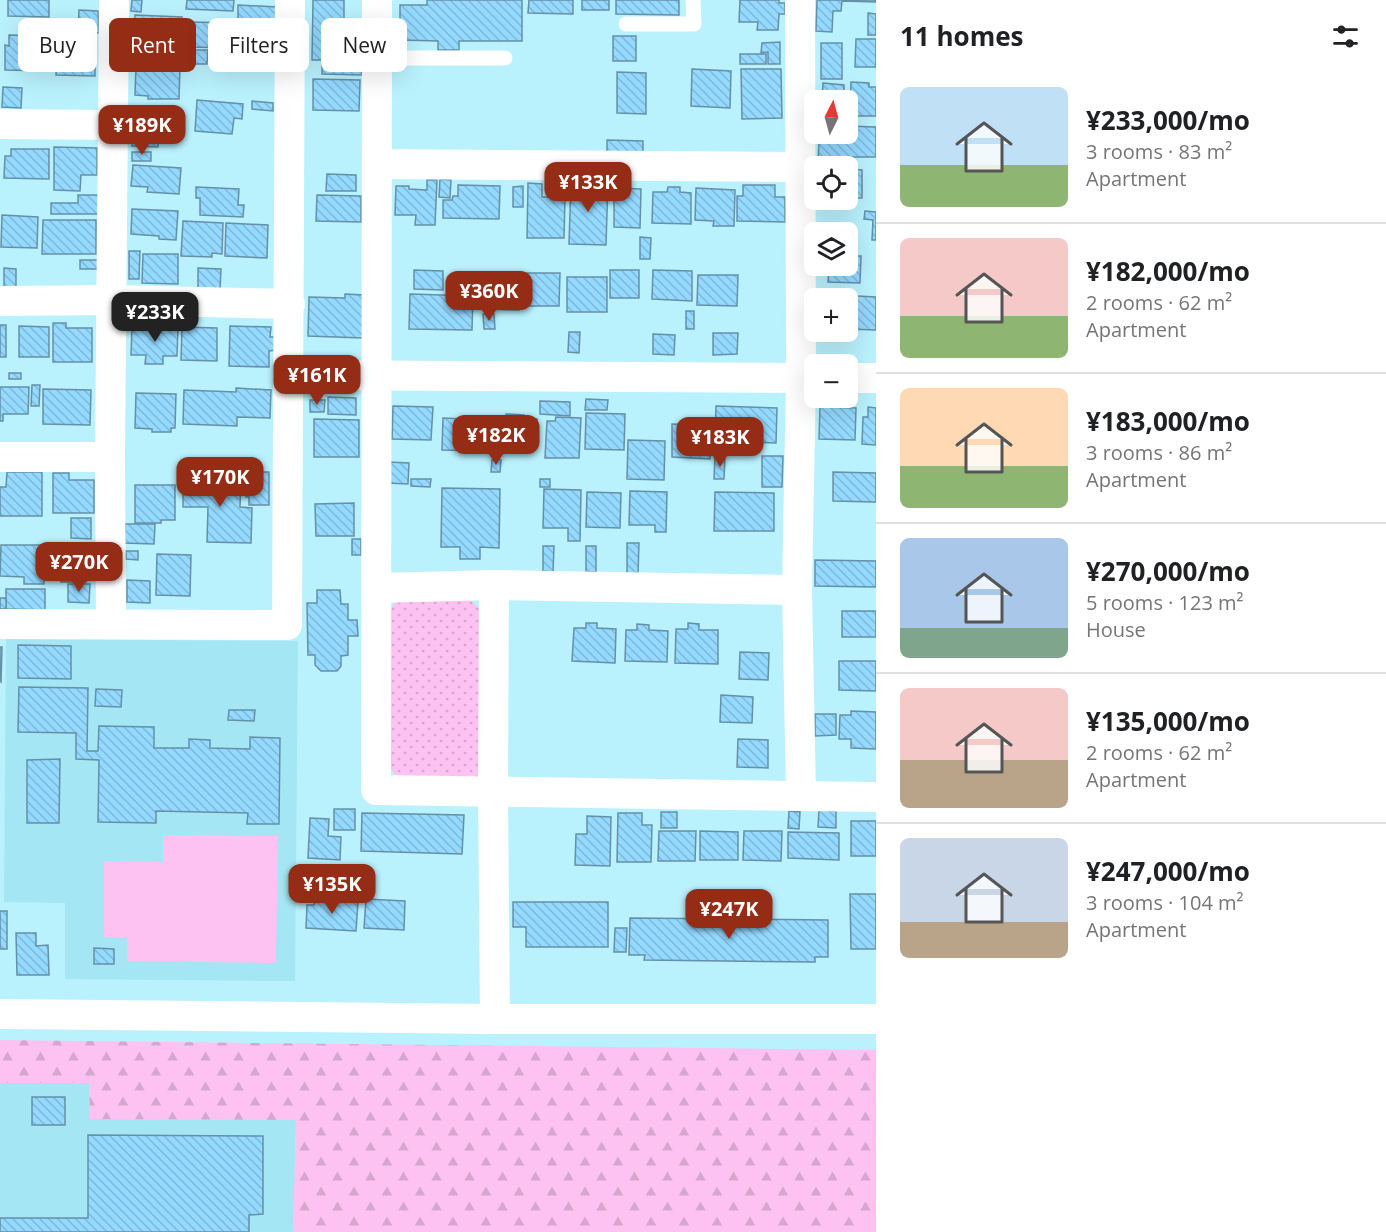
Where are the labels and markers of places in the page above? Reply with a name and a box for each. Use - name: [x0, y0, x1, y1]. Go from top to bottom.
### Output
- pin: ¥189K: [100, 105, 184, 156]
- pin: ¥133K: [546, 162, 630, 213]
- pin: ¥360K: [447, 271, 531, 322]
- pin: ¥233K: [113, 292, 197, 343]
- pin: ¥161K: [275, 355, 359, 406]
- pin: ¥182K: [454, 415, 538, 466]
- pin: ¥183K: [678, 417, 762, 468]
- pin: ¥170K: [178, 457, 262, 508]
- pin: ¥270K: [37, 542, 121, 593]
- pin: ¥135K: [290, 864, 374, 915]
- pin: ¥247K: [687, 889, 771, 940]

